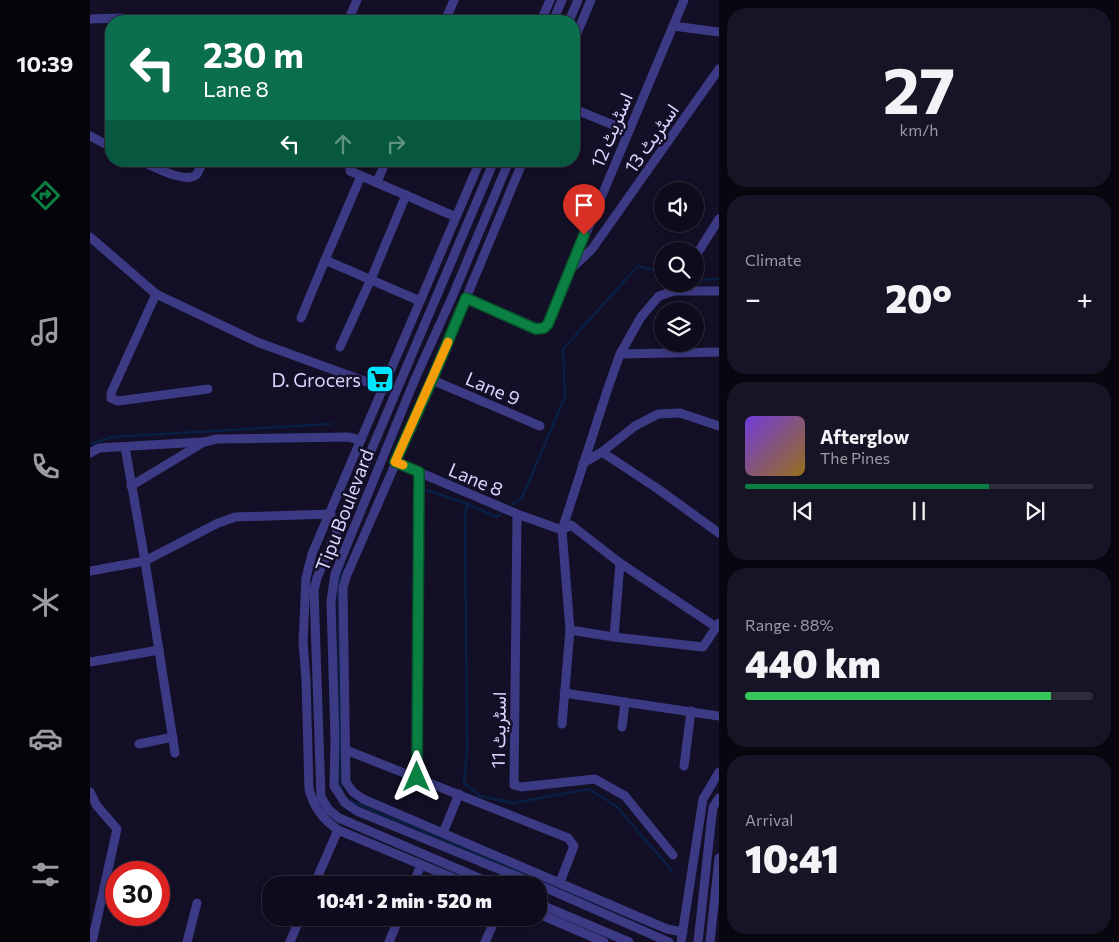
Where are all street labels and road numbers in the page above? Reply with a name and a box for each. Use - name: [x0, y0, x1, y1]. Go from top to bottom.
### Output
- street label: اسٹریٹ 12: [585, 89, 638, 171]
- street label: اسٹریٹ 13: [619, 99, 684, 178]
- street label: Lane 9: [462, 366, 524, 410]
- street label: Tipu Boulevard: [310, 446, 378, 574]
- street label: Lane 8: [445, 457, 507, 501]
- street label: اسٹریٹ 11: [486, 692, 511, 769]

